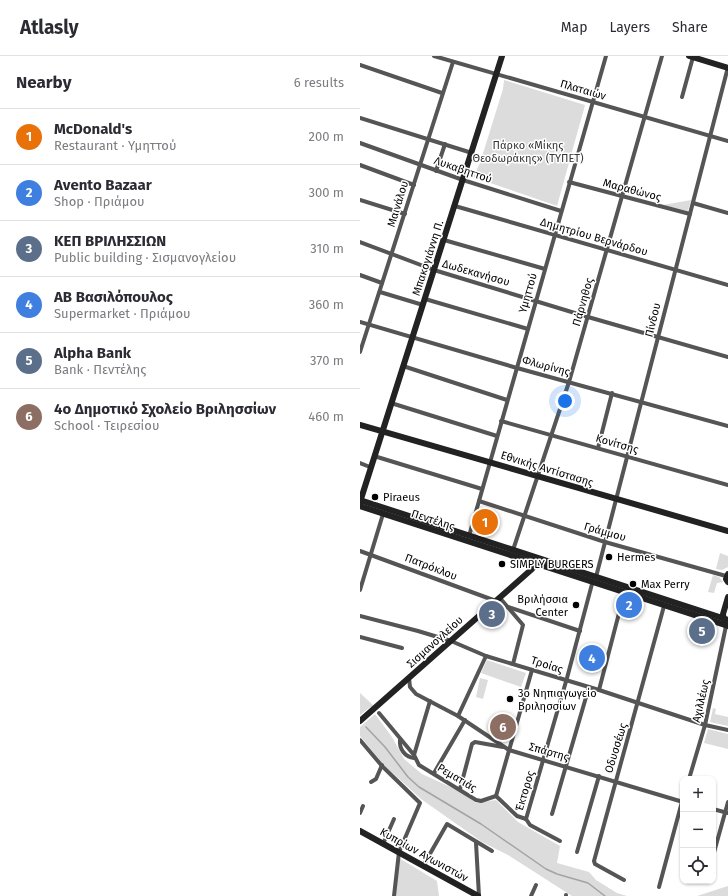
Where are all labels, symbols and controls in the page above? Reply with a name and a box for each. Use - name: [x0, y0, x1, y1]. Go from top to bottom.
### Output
- text: Atlasly: [20, 16, 79, 39]
- text: Map: [561, 19, 587, 36]
- text: Layers: [609, 19, 650, 36]
- text: Share: [672, 19, 708, 36]
- text: Nearby: [16, 72, 71, 93]
- text: 6 results: [294, 75, 344, 90]
- street label: Πλαταιών: [559, 77, 608, 103]
- text: McDonald's: [54, 120, 132, 138]
- text: 1: [26, 129, 32, 144]
- text: 200 m: [308, 129, 344, 144]
- text: Restaurant · Υμηττού: [54, 138, 176, 153]
- park label: Πάρκο «Μίκης Θεοδωράκης» (ΤΥΠΕΤ): [472, 139, 584, 165]
- street label: Λυκαβηττού: [432, 154, 494, 186]
- text: Avento Bazaar: [54, 176, 152, 194]
- street label: Μαραθώνος: [602, 176, 662, 204]
- street label: Μαινάλου: [385, 179, 411, 229]
- text: 2: [26, 185, 32, 200]
- text: 300 m: [308, 185, 344, 200]
- text: Shop · Πριάμου: [54, 194, 144, 209]
- street label: Δημητρίου Βερνάρδου: [539, 215, 649, 259]
- street label: Μπακογιάννη Π.: [410, 218, 446, 297]
- text: ΚΕΠ ΒΡΙΛΗΣΣΙΩΝ: [54, 232, 166, 250]
- text: 3: [26, 241, 32, 256]
- text: 310 m: [310, 241, 344, 256]
- text: Public building · Σισμανογλείου: [54, 250, 236, 265]
- street label: Δωδεκανήσου: [441, 257, 511, 289]
- street label: Υμηττού: [516, 272, 540, 314]
- street label: Πάρνηθος: [570, 276, 596, 328]
- text: ΑΒ Βασιλόπουλος: [54, 288, 173, 306]
- text: 4: [25, 297, 33, 312]
- text: 360 m: [309, 297, 344, 312]
- street label: Πίνδου: [642, 302, 664, 338]
- text: Supermarket · Πριάμου: [54, 306, 190, 321]
- text: Alpha Bank: [54, 344, 131, 362]
- text: 5: [26, 353, 32, 368]
- text: 370 m: [310, 353, 344, 368]
- street label: Φλωρίνης: [521, 353, 571, 379]
- text: Bank · Πεντέλης: [54, 362, 146, 377]
- your location: [555, 391, 575, 411]
- text: 4o Δημοτικό Σχολείο Βριλησσίων: [54, 400, 276, 418]
- text: 6: [25, 409, 33, 424]
- text: 460 m: [308, 409, 344, 424]
- text: School · Τειρεσίου: [54, 418, 159, 433]
- street label: Κονίτσης: [594, 432, 640, 456]
- street label: Εθνικής Αντίστασης: [499, 449, 595, 489]
- place label: Piraeus: [383, 491, 420, 504]
- marker: Piraeus: [370, 492, 380, 502]
- street label: Πεντέλης: [410, 507, 456, 533]
- pin: 1: [472, 507, 498, 537]
- street label: Γράμμου: [582, 520, 628, 544]
- street label: Πατρόκλου: [403, 551, 459, 583]
- place label: Hermes: [617, 551, 655, 564]
- marker: Hermes: [604, 552, 614, 562]
- place label: SIMPLY BURGERS: [510, 558, 594, 571]
- marker: SIMPLY BURGERS: [497, 559, 507, 569]
- place label: Max Perry: [641, 578, 690, 591]
- marker: Max Perry: [628, 579, 638, 589]
- pin: 2: [616, 590, 642, 620]
- place label: Βριλήσσια Center: [517, 593, 569, 619]
- pin: 3: [479, 599, 505, 629]
- marker: Βριλήσσια Center: [571, 600, 581, 610]
- street label: Σισμανογλείου: [404, 613, 466, 671]
- pin: 5: [689, 616, 715, 646]
- pin: 4: [579, 643, 605, 673]
- street label: Τροίας: [529, 654, 565, 676]
- street label: Αχιλλέως: [690, 678, 712, 724]
- place label: 3ο Νηπιαγωγείο Βριλησσίων: [518, 687, 597, 713]
- marker: 3ο Νηπιαγωγείο Βριλησσίων: [505, 694, 515, 704]
- pin: 6: [490, 712, 516, 742]
- street label: Οδυσσέως: [602, 721, 630, 775]
- street label: Σπάρτης: [527, 740, 571, 764]
- street label: Ρεματιάς: [435, 761, 479, 795]
- street label: Έκτορος: [513, 769, 537, 813]
- map controls: [680, 776, 716, 884]
- button: +: [680, 776, 716, 812]
- button: −: [680, 812, 716, 848]
- street label: Κυπρίων Αγωνιστών: [378, 825, 471, 885]
- button: locate: [680, 848, 716, 884]

